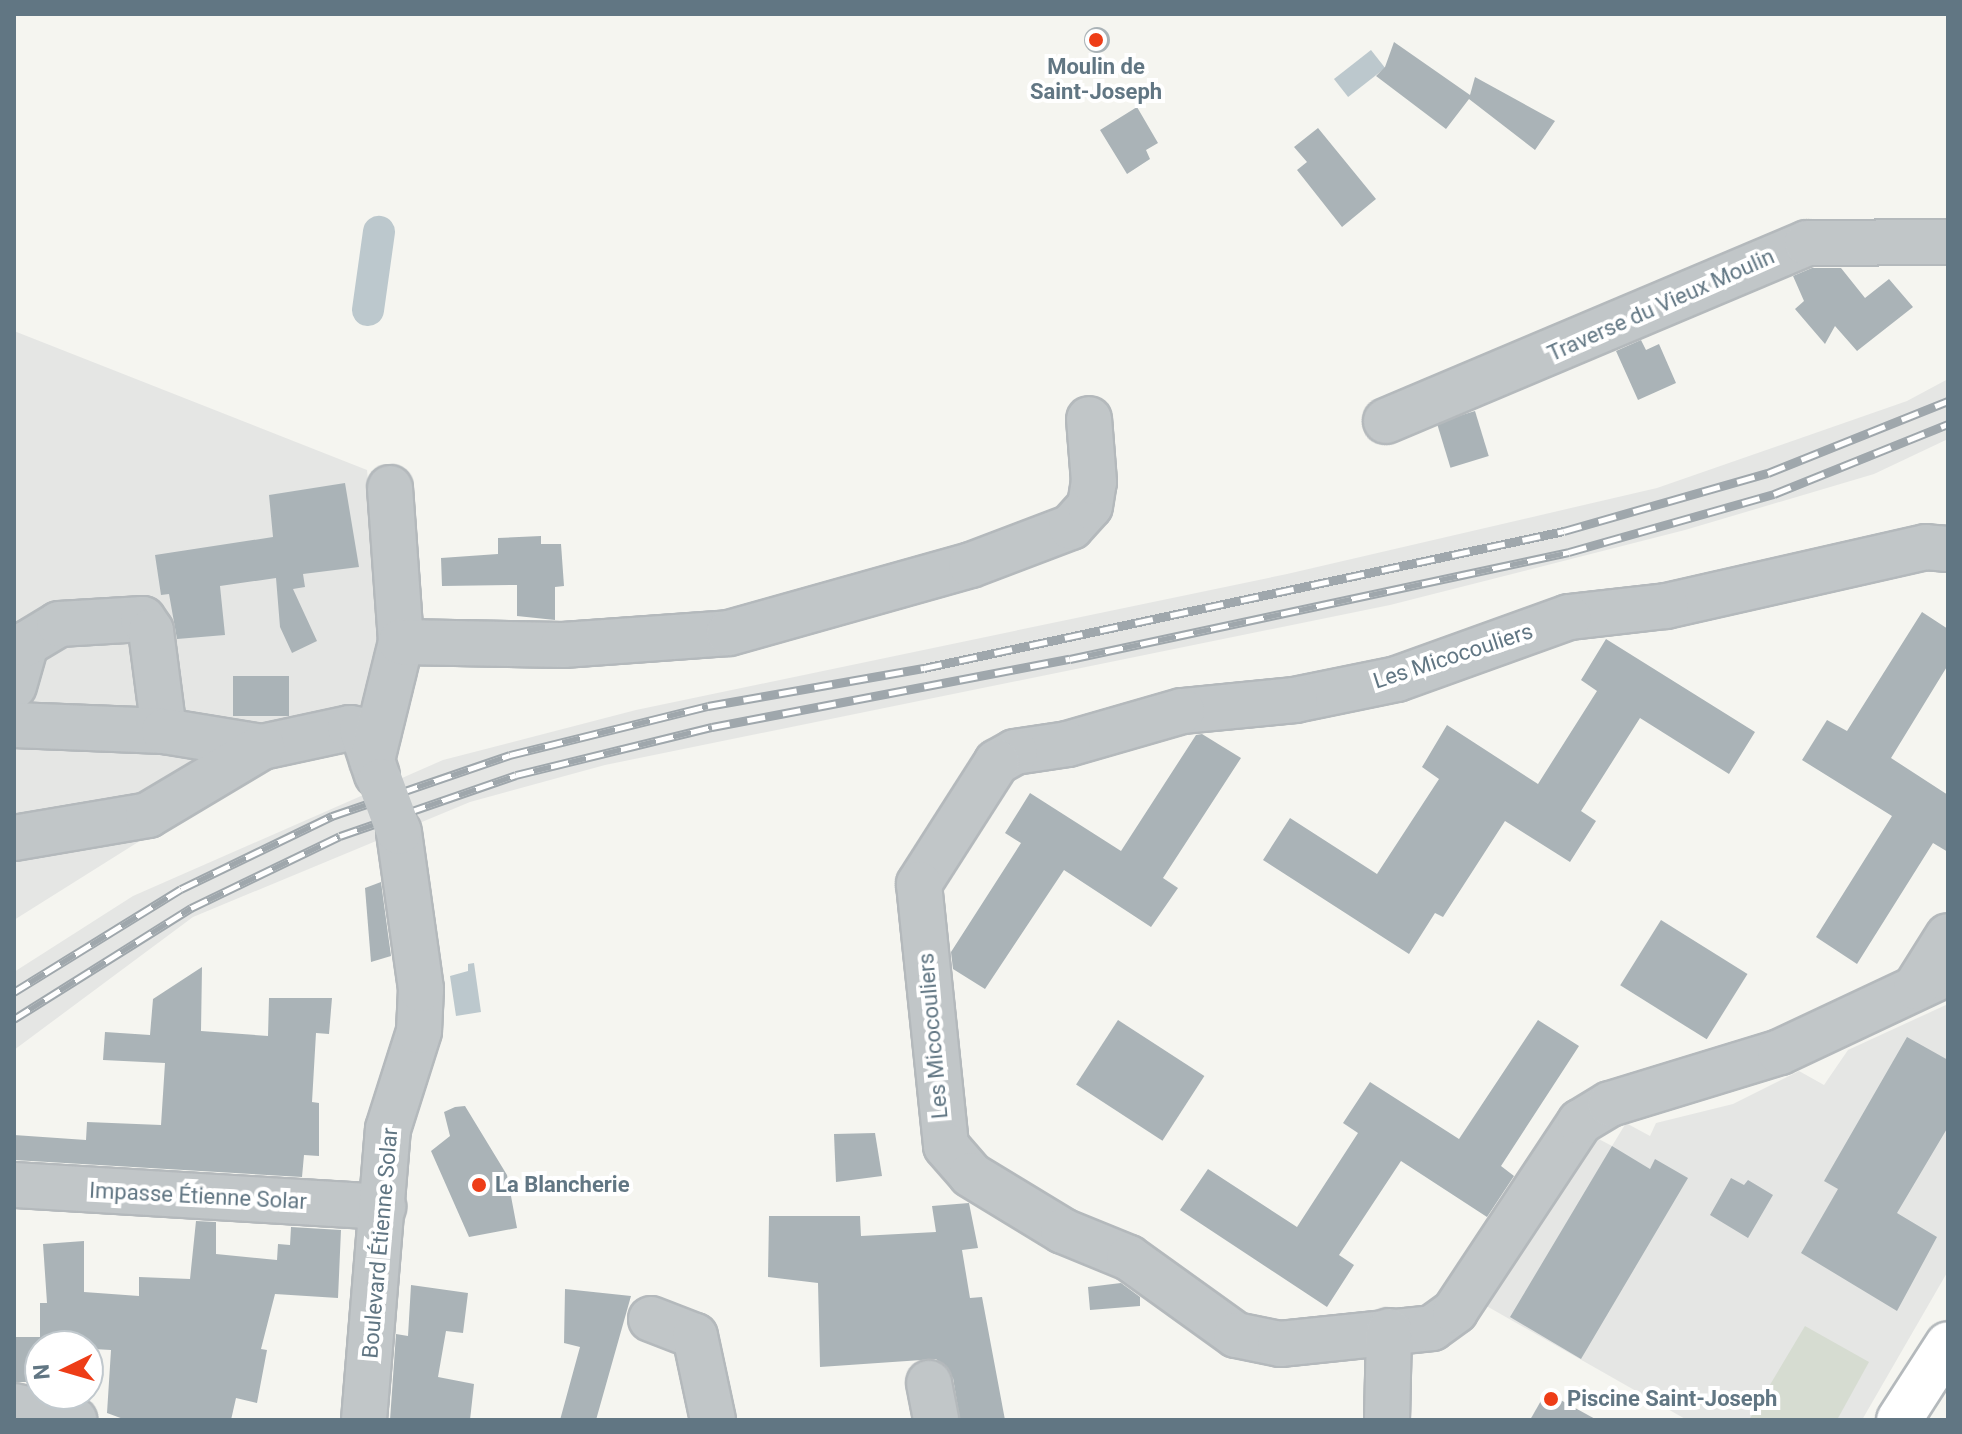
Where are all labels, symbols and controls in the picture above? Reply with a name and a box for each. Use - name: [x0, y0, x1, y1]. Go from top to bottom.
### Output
- marker: Moulin de Saint-Joseph: [1087, 31, 1105, 49]
- place label: Moulin de Saint-Joseph: [1030, 53, 1162, 104]
- street label: Traverse du Vieux Moulin: [1543, 243, 1779, 367]
- street label: Les Micocouliers: [1370, 618, 1536, 694]
- street label: Les Micocouliers: [913, 952, 953, 1120]
- street label: Boulevard Étienne Solar: [357, 1127, 403, 1359]
- place label: La Blancherie: [495, 1172, 630, 1198]
- marker: La Blancherie: [470, 1176, 488, 1194]
- street label: Impasse Étienne Solar: [88, 1177, 308, 1215]
- north arrow: [24, 1330, 104, 1410]
- text: N: [28, 1363, 55, 1381]
- place label: Piscine Saint-Joseph: [1567, 1386, 1777, 1412]
- marker: Piscine Saint-Joseph: [1542, 1390, 1560, 1408]

